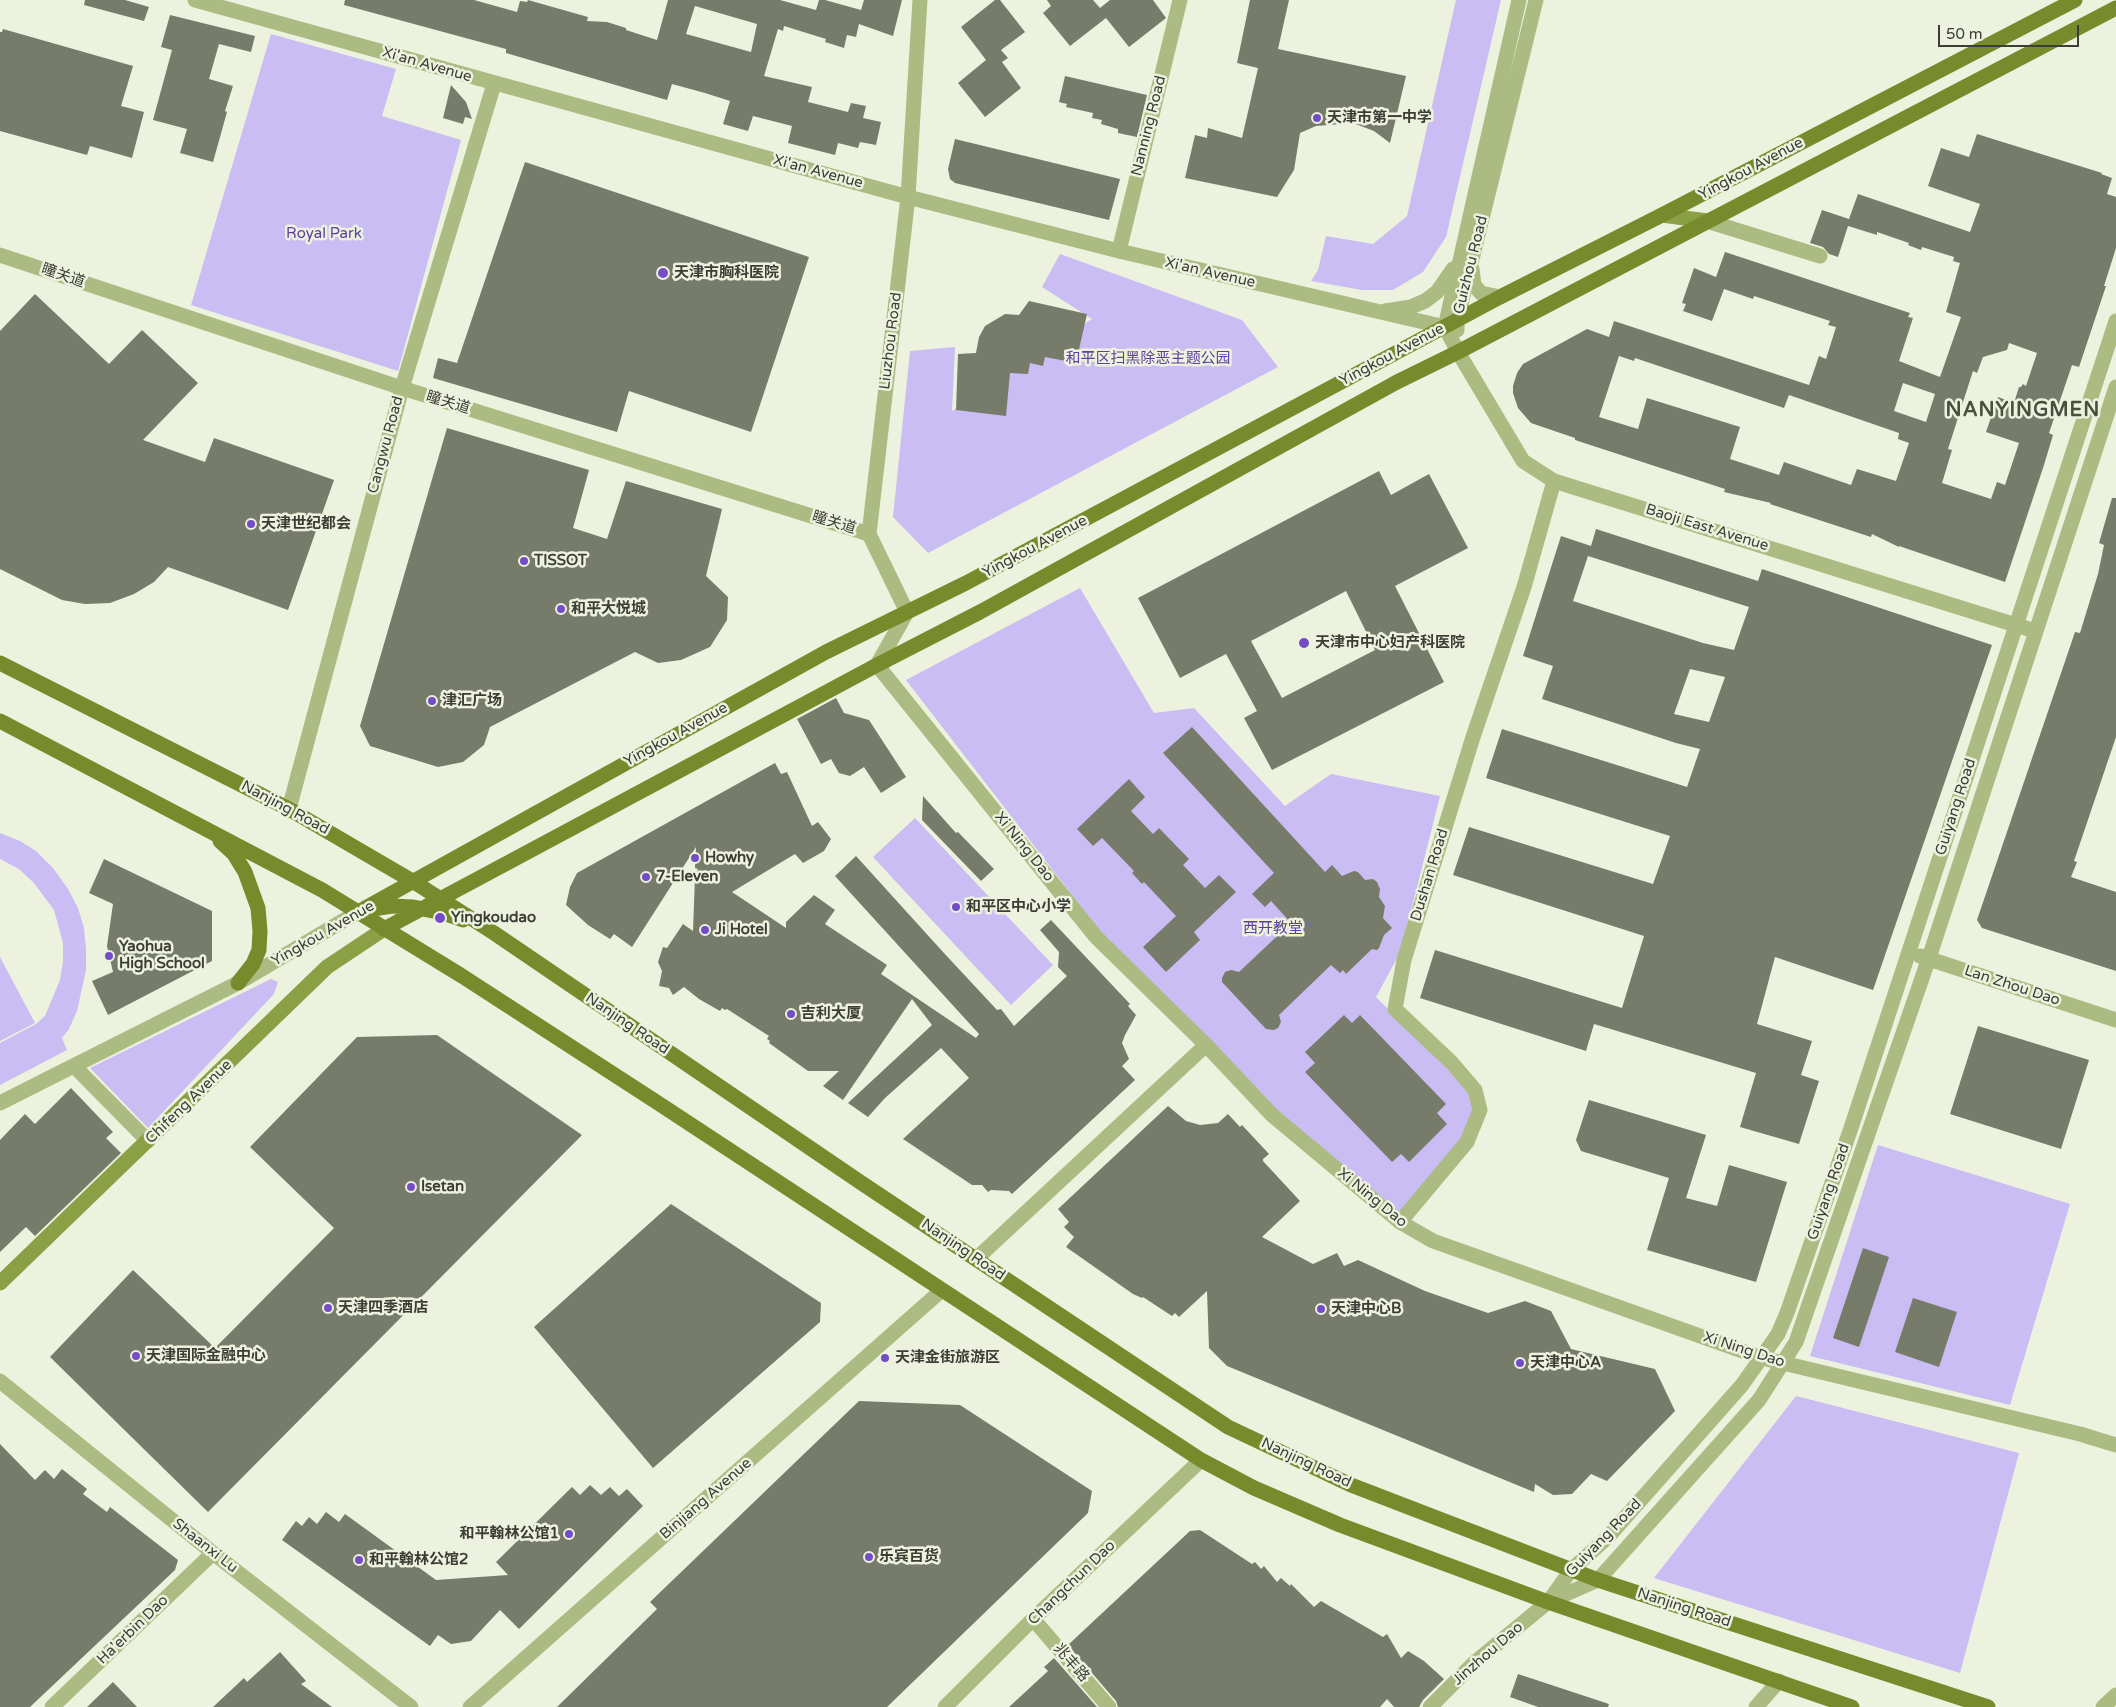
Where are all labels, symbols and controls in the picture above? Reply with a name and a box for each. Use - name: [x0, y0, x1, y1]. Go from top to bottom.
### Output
- scale bar: [1941, 15, 2082, 47]
- text: 50 m: [1946, 25, 1983, 43]
- street label: Xi'an Avenue: [380, 44, 474, 86]
- street label: Nanning Road: [1128, 74, 1170, 178]
- place label: 天津市第一中学: [1327, 109, 1432, 127]
- marker: 天津市第一中学: [1311, 112, 1323, 124]
- street label: Yingkou Avenue: [1696, 134, 1806, 204]
- street label: Xi'an Avenue: [771, 151, 865, 193]
- street label: Guizhou Road: [1450, 214, 1492, 316]
- park label: Royal Park: [286, 225, 362, 243]
- street label: Xi'an Avenue: [1163, 254, 1257, 292]
- street label: 瞳关道: [39, 260, 87, 292]
- place label: 天津市胸科医院: [674, 264, 779, 282]
- marker: 天津市胸科医院: [656, 266, 670, 280]
- street label: Liuzhou Road: [876, 291, 906, 391]
- street label: Yingkou Avenue: [1337, 320, 1447, 390]
- park label: 和平区扫黑除恶主题公园: [1066, 350, 1230, 368]
- street label: 瞳关道: [424, 388, 472, 418]
- street label: Cangwu Road: [364, 394, 408, 496]
- district label: NANYINGMEN: [1944, 399, 2102, 423]
- street label: Baoji East Avenue: [1643, 501, 1771, 555]
- street label: 瞳关道: [810, 508, 858, 538]
- street label: Yingkou Avenue: [980, 512, 1090, 582]
- place label: 天津世纪都会: [261, 515, 351, 533]
- marker: 天津世纪都会: [245, 518, 257, 530]
- place label: TISSOT: [534, 552, 587, 570]
- marker: TISSOT: [518, 555, 530, 567]
- place label: 和平大悦城: [571, 600, 646, 618]
- marker: 和平大悦城: [555, 603, 567, 615]
- place label: 天津市中心妇产科医院: [1315, 634, 1465, 652]
- marker: 天津市中心妇产科医院: [1297, 636, 1311, 650]
- place label: 津汇广场: [442, 692, 502, 710]
- marker: 津汇广场: [426, 695, 438, 707]
- street label: Yingkou Avenue: [621, 699, 731, 771]
- street label: Guiyang Road: [1932, 756, 1980, 858]
- street label: Nanjing Road: [238, 777, 332, 839]
- street label: Xi Ning Dao: [990, 809, 1058, 885]
- street label: Dushan Road: [1407, 827, 1453, 923]
- place label: Howhy: [705, 849, 754, 867]
- marker: Howhy: [689, 852, 701, 864]
- place label: 7-Eleven: [656, 868, 718, 886]
- marker: 7-Eleven: [640, 871, 652, 883]
- street label: Yingkou Avenue: [268, 897, 378, 971]
- place label: 和平区中心小学: [966, 898, 1071, 916]
- marker: 和平区中心小学: [950, 901, 962, 913]
- place label: Yingkoudao: [451, 909, 536, 927]
- marker: Yingkoudao: [433, 911, 447, 925]
- park label: 西开教堂: [1243, 920, 1303, 938]
- place label: Ji Hotel: [715, 921, 768, 939]
- marker: Ji Hotel: [699, 924, 711, 936]
- place label: Yaohua High School: [119, 938, 205, 973]
- marker: Yaohua High School: [103, 950, 115, 962]
- street label: Lan Zhou Dao: [1962, 962, 2062, 1010]
- street label: Nanjing Road: [582, 989, 672, 1059]
- place label: 吉利大厦: [801, 1005, 861, 1023]
- marker: 吉利大厦: [785, 1008, 797, 1020]
- street label: Chifeng Avenue: [142, 1056, 236, 1148]
- street label: Guiyang Road: [1804, 1141, 1854, 1243]
- street label: Xi Ning Dao: [1334, 1164, 1410, 1232]
- place label: Isetan: [421, 1178, 464, 1196]
- marker: Isetan: [405, 1181, 417, 1193]
- street label: Nanjing Road: [918, 1215, 1008, 1285]
- place label: 天津四季酒店: [338, 1299, 428, 1317]
- place label: 天津中心B: [1331, 1300, 1401, 1318]
- marker: 天津四季酒店: [322, 1302, 334, 1314]
- marker: 天津中心B: [1315, 1303, 1327, 1315]
- street label: Xi Ning Dao: [1701, 1328, 1787, 1372]
- place label: 天津国际金融中心: [146, 1347, 266, 1365]
- place label: 天津金街旅游区: [895, 1349, 1000, 1367]
- marker: 天津国际金融中心: [130, 1350, 142, 1362]
- marker: 天津金街旅游区: [879, 1352, 891, 1364]
- place label: 天津中心A: [1530, 1354, 1601, 1372]
- marker: 天津中心A: [1514, 1357, 1526, 1369]
- street label: Nanjing Road: [1258, 1434, 1354, 1492]
- street label: Binjiang Avenue: [657, 1454, 755, 1544]
- street label: Guiyang Road: [1563, 1495, 1645, 1581]
- street label: Shaanxi Lu: [169, 1515, 241, 1577]
- place label: 和平翰林公馆1: [460, 1525, 559, 1543]
- marker: 和平翰林公馆1: [563, 1528, 575, 1540]
- street label: Changchun Dao: [1025, 1537, 1119, 1629]
- place label: 乐宾百货: [879, 1548, 939, 1566]
- place label: 和平翰林公馆2: [369, 1551, 468, 1569]
- marker: 乐宾百货: [863, 1551, 875, 1563]
- marker: 和平翰林公馆2: [353, 1554, 365, 1566]
- street label: Nanjing Road: [1635, 1584, 1733, 1632]
- street label: Ha'erbin Dao: [94, 1591, 172, 1669]
- street label: Jinzhou Dao: [1449, 1619, 1527, 1689]
- street label: 兆丰路: [1049, 1640, 1093, 1686]

